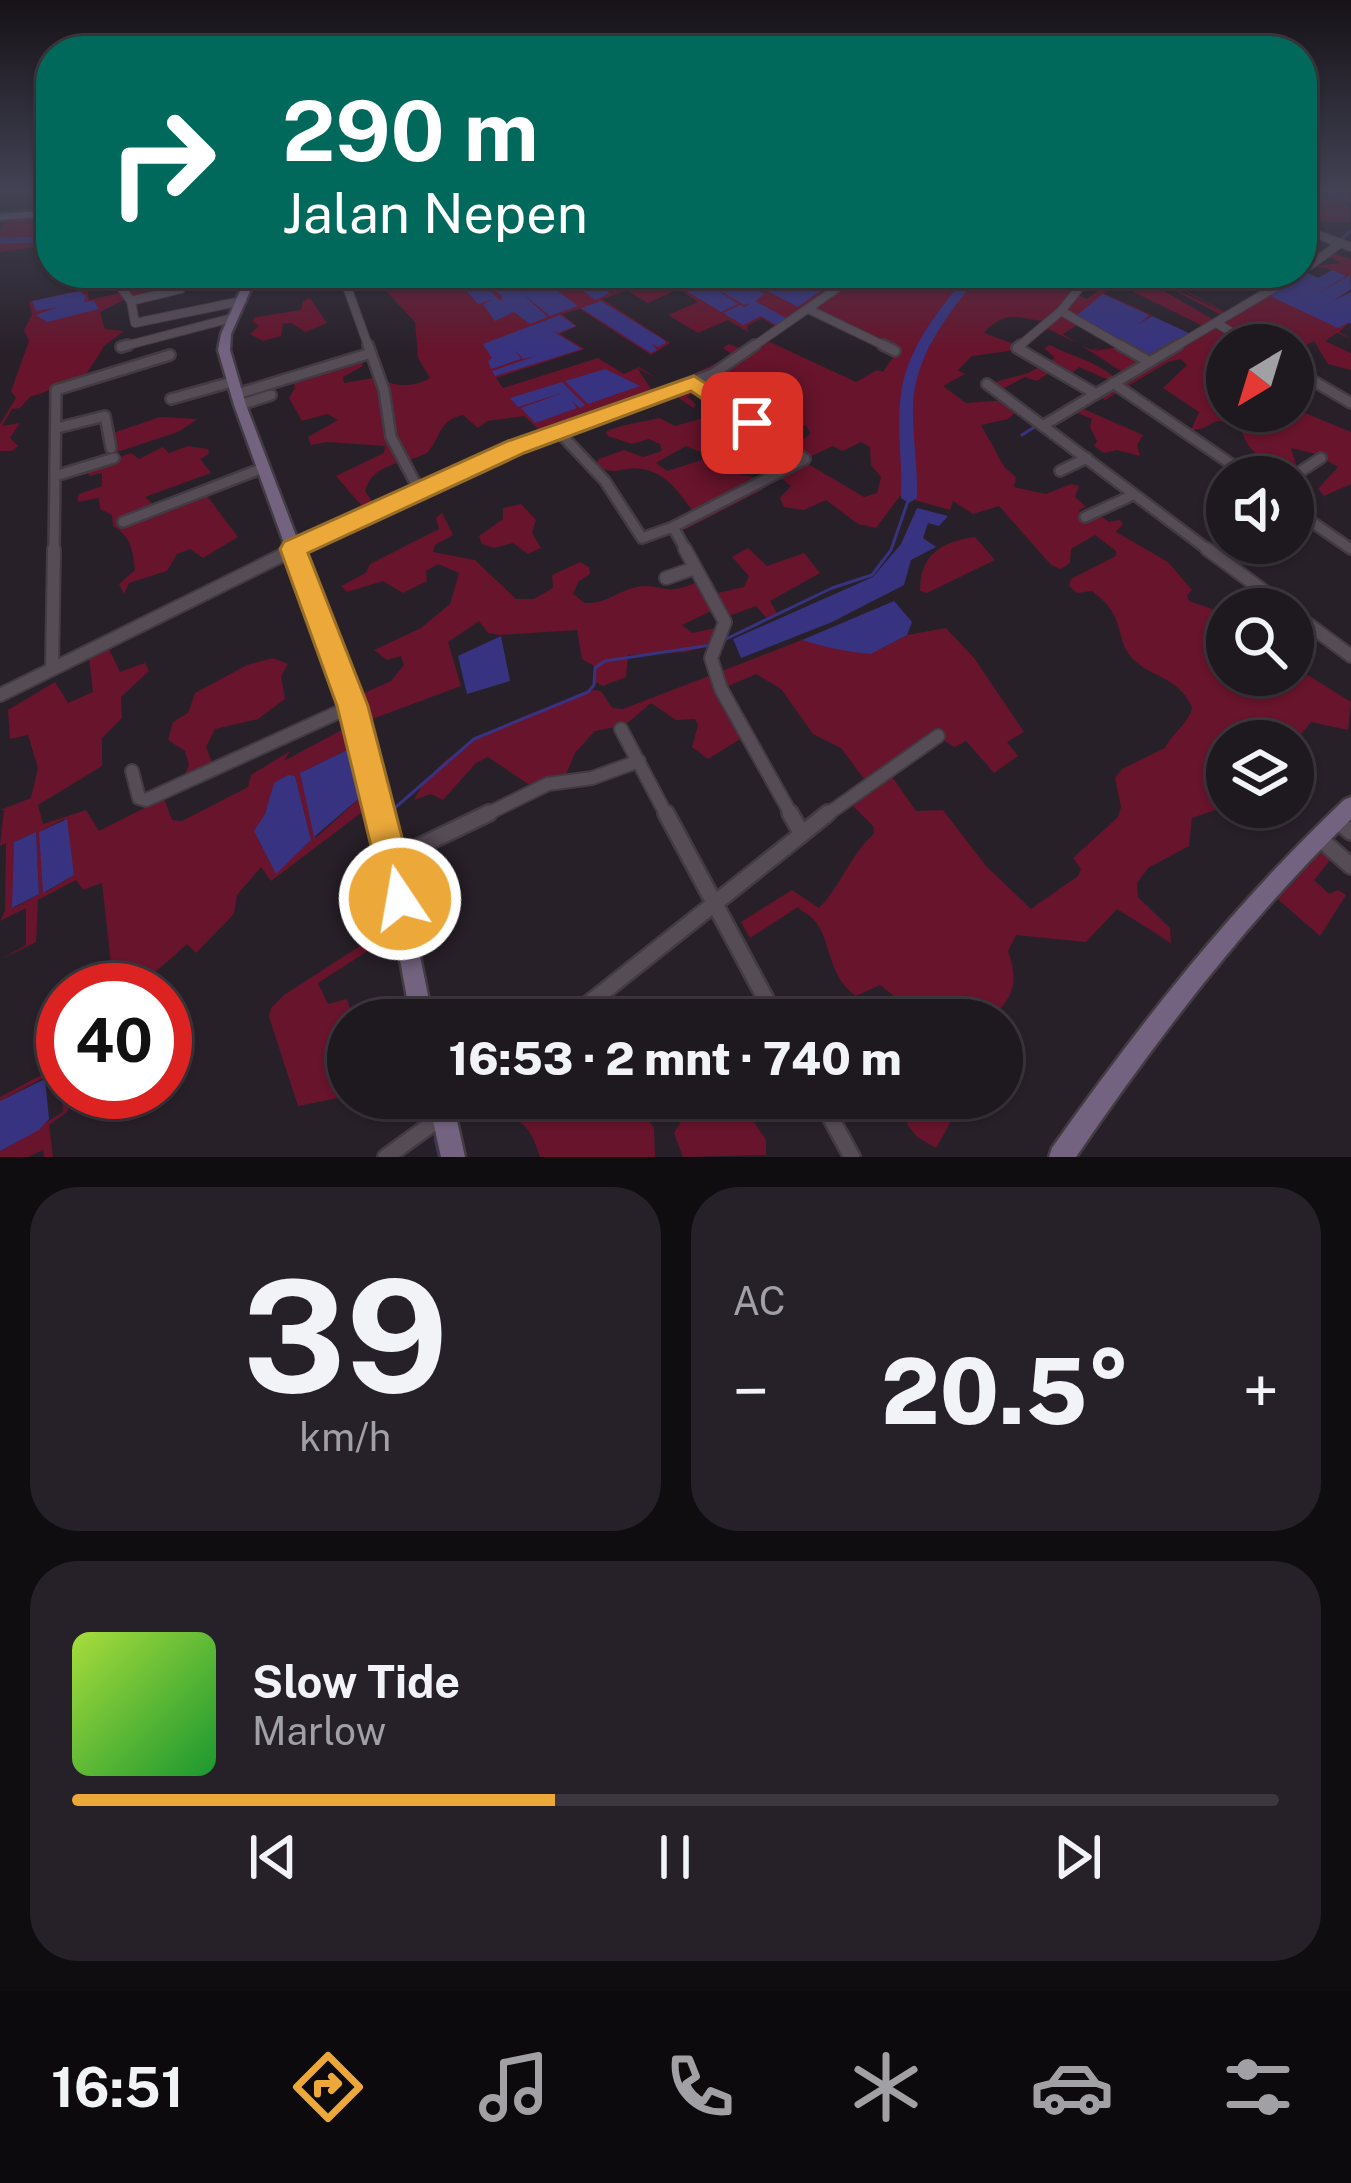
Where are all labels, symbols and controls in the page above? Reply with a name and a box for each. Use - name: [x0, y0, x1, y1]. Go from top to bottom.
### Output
- text: 290 m: [282, 81, 539, 180]
- icon: right: [84, 84, 240, 240]
- text: Jalan Nepen: [282, 182, 588, 245]
- north arrow: [1206, 324, 1314, 432]
- map controls: [1206, 324, 1314, 828]
- pin: [701, 372, 803, 474]
- icon: arrive: [719, 390, 785, 456]
- button: sound: [1206, 456, 1314, 564]
- button: search: [1206, 588, 1314, 696]
- button: layers: [1206, 720, 1314, 828]
- position arrow: [337, 836, 463, 962]
- speed limit sign: 40: [36, 963, 192, 1119]
- text: 16:53 · 2 mnt · 740 m: [448, 1032, 902, 1085]
- text: 39: [242, 1244, 448, 1427]
- text: AC: [733, 1278, 786, 1324]
- text: 20.5°: [881, 1338, 1130, 1444]
- text: −: [733, 1352, 769, 1430]
- text: +: [1242, 1352, 1279, 1430]
- text: km/h: [299, 1414, 391, 1460]
- text: Slow Tide: [252, 1655, 460, 1708]
- text: Marlow: [252, 1708, 386, 1754]
- icon: previous: [240, 1824, 306, 1890]
- icon: pause: [642, 1824, 708, 1890]
- icon: next: [1045, 1824, 1111, 1890]
- icon: directions: [286, 2045, 370, 2129]
- icon: music: [472, 2045, 556, 2129]
- icon: phone: [658, 2045, 742, 2129]
- icon: climate: [844, 2045, 928, 2129]
- icon: car: [1030, 2045, 1114, 2129]
- icon: filters: [1216, 2045, 1300, 2129]
- text: 16:51: [51, 2056, 184, 2119]

